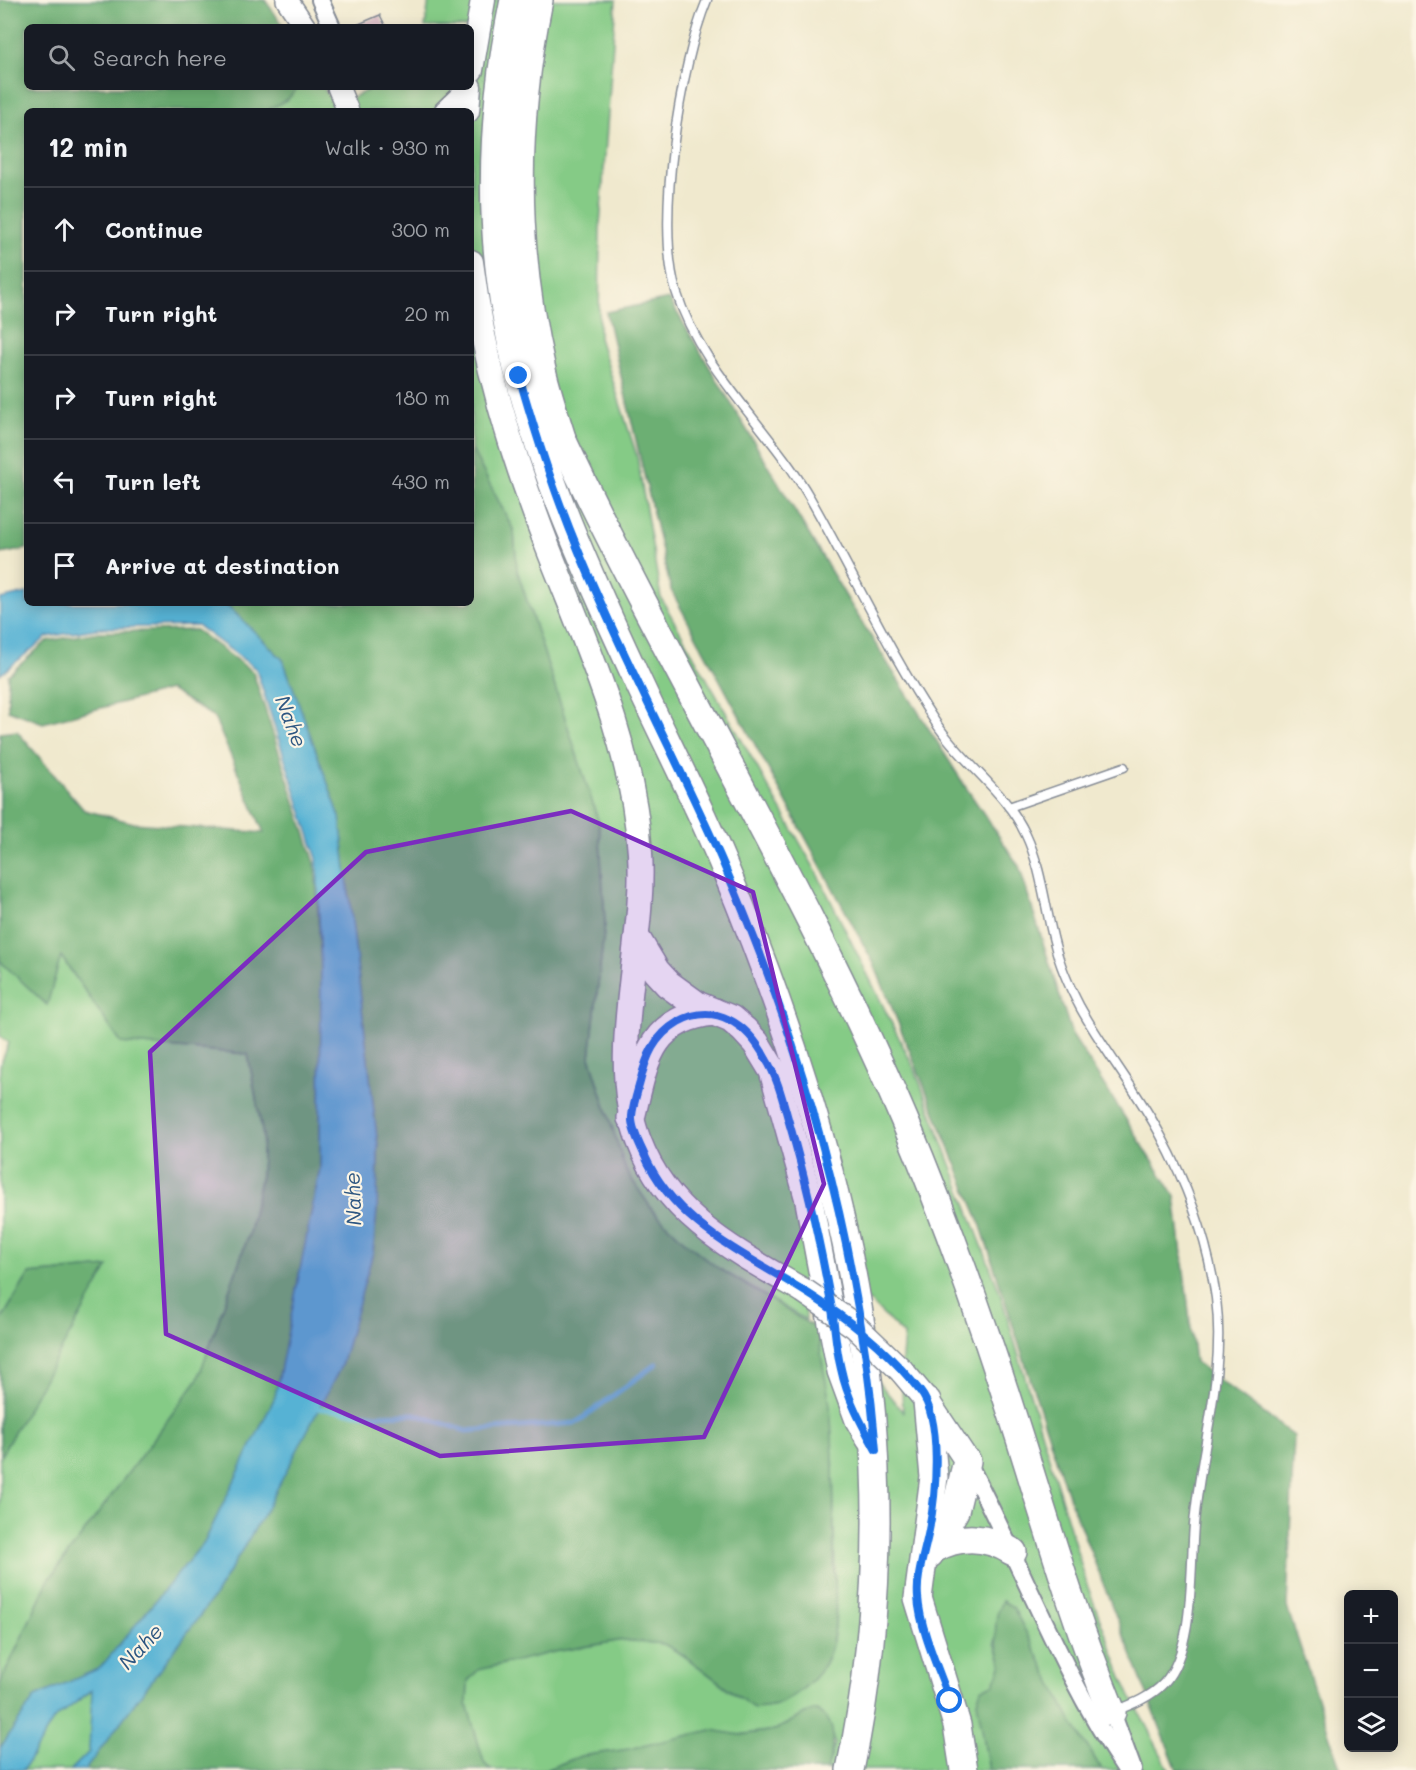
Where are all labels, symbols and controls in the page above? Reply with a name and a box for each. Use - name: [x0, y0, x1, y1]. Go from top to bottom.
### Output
- search box: [24, 24, 474, 90]
- icon: search: [45, 41, 78, 74]
- text: Search here: [93, 43, 227, 72]
- text: 12 min: [48, 130, 128, 164]
- text: Walk · 930 m: [325, 134, 450, 160]
- icon: ahead: [48, 213, 81, 246]
- text: Continue: [105, 215, 203, 244]
- text: 300 m: [391, 216, 450, 242]
- icon: right: [48, 297, 81, 330]
- text: Turn right: [105, 299, 217, 328]
- text: 20 m: [404, 300, 450, 326]
- route end: [505, 362, 531, 388]
- icon: right: [48, 381, 81, 414]
- text: Turn right: [105, 383, 217, 412]
- text: 180 m: [394, 384, 450, 410]
- icon: left: [48, 465, 81, 498]
- text: Turn left: [105, 467, 201, 496]
- text: 430 m: [392, 468, 450, 494]
- icon: arrive: [48, 549, 81, 582]
- text: Arrive at destination: [105, 551, 340, 580]
- water label: Nahe: [270, 691, 314, 751]
- water label: Nahe: [338, 1172, 366, 1226]
- map controls: [1344, 1590, 1398, 1752]
- button: +: [1344, 1590, 1398, 1644]
- water label: Nahe: [112, 1617, 168, 1675]
- button: −: [1344, 1644, 1398, 1698]
- route start: [936, 1687, 962, 1713]
- button: layers: [1344, 1698, 1398, 1752]

